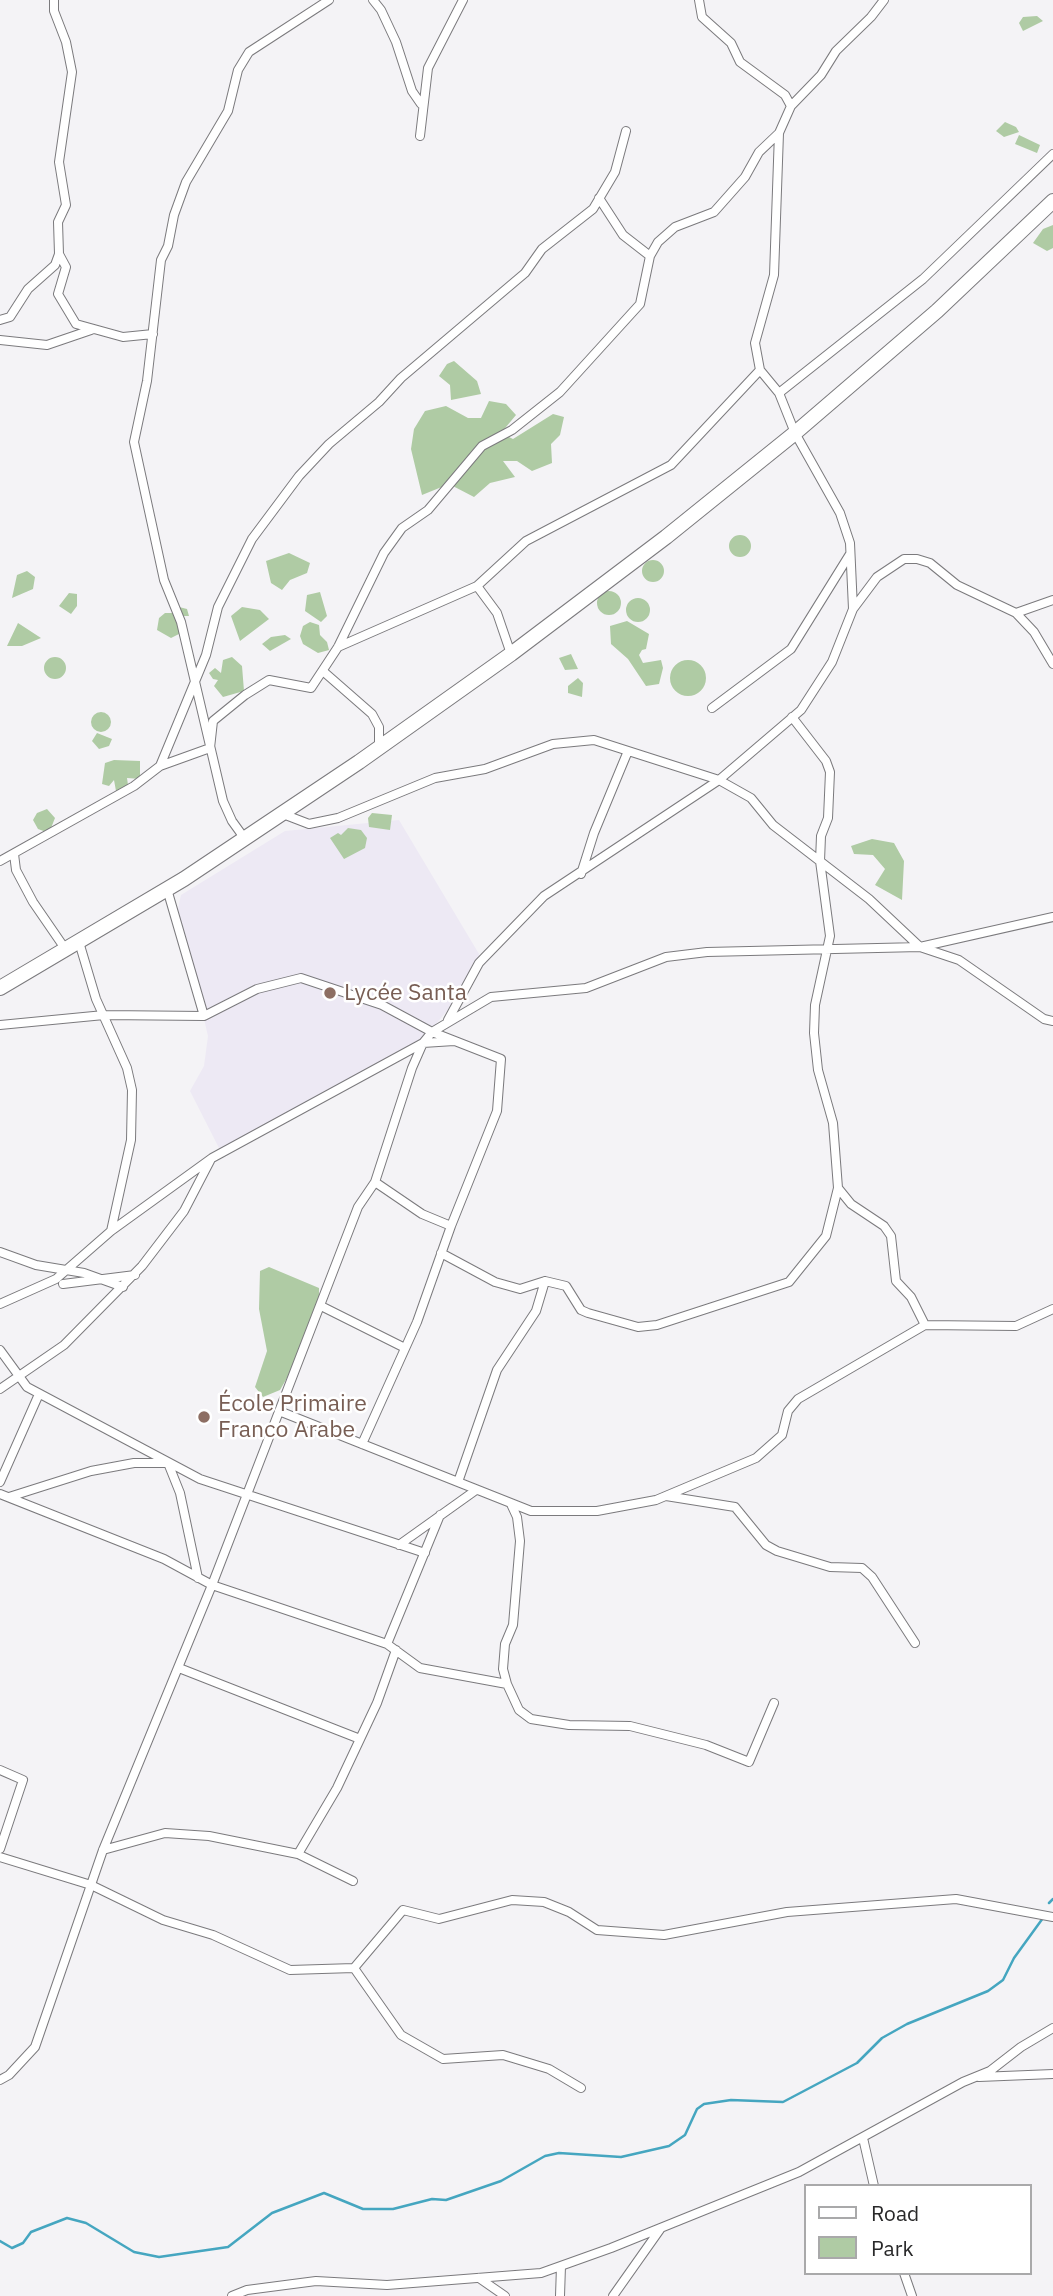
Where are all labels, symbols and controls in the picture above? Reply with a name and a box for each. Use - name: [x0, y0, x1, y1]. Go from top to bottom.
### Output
- place label: Lycée Santa: [344, 979, 467, 1007]
- marker: Lycée Santa: [322, 985, 338, 1001]
- place label: École Primaire Franco Arabe: [218, 1390, 367, 1444]
- marker: École Primaire Franco Arabe: [196, 1409, 212, 1425]
- legend: [804, 2184, 1032, 2275]
- text: Road: [871, 2199, 919, 2227]
- text: Park: [871, 2234, 914, 2262]

